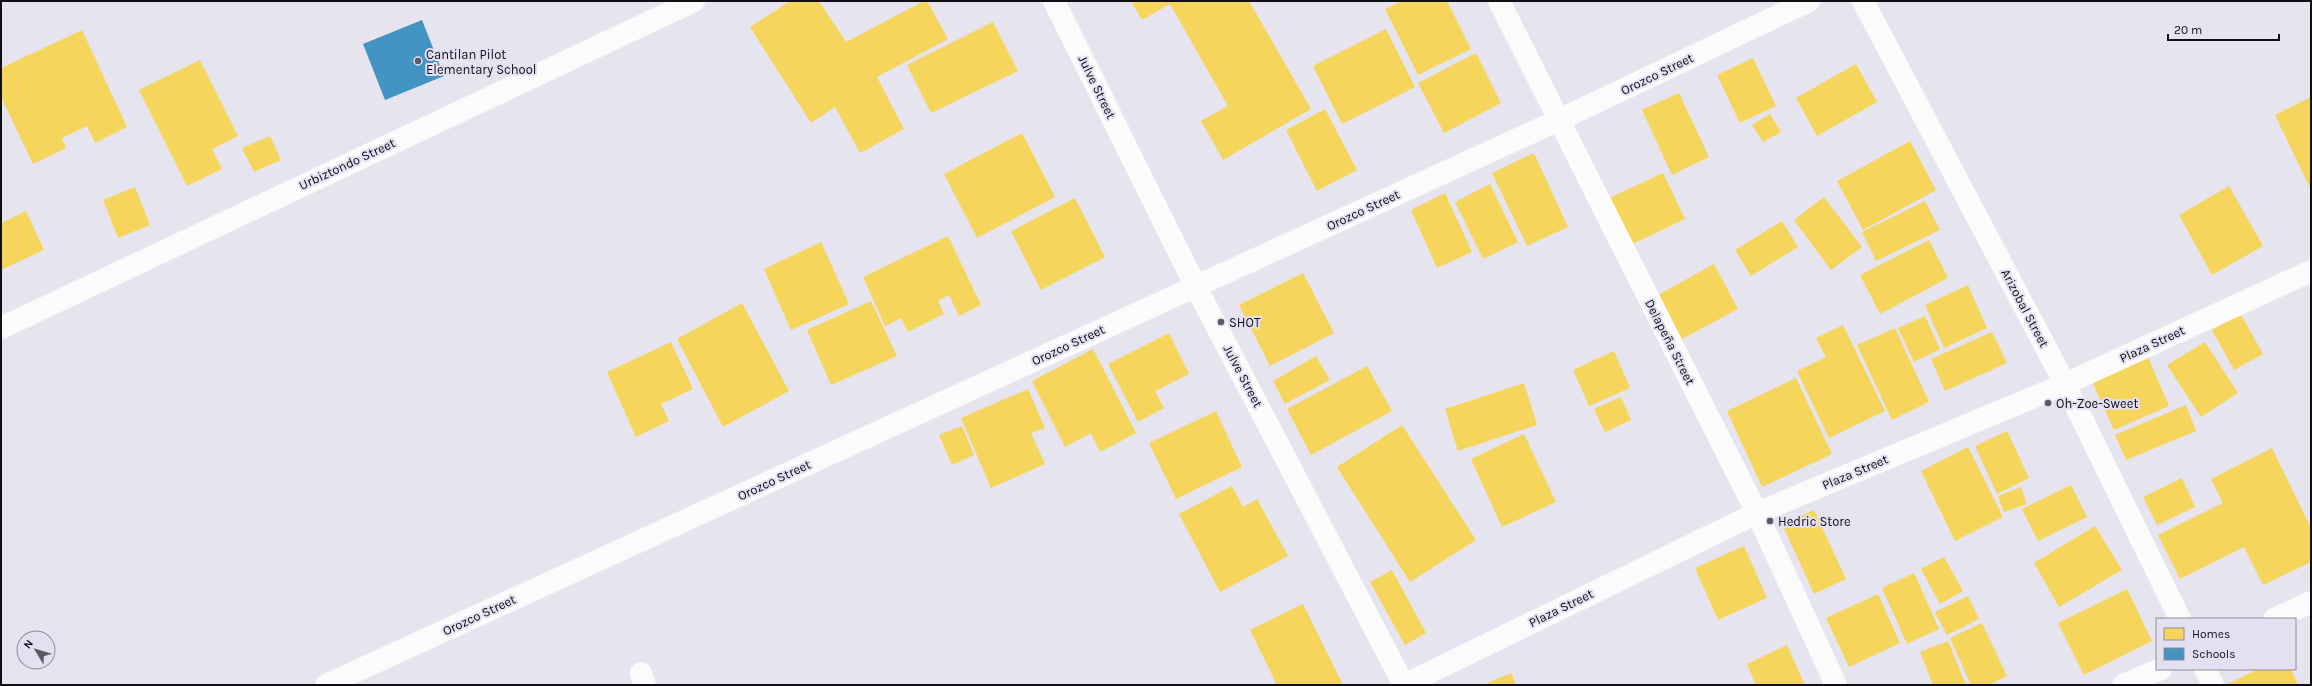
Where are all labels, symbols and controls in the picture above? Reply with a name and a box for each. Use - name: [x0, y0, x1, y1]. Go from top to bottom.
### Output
- scale bar: [2168, 16, 2279, 42]
- text: 20 m: [2174, 23, 2202, 37]
- place label: Cantilan Pilot Elementary School: [426, 47, 536, 77]
- street label: Orozco Street: [1618, 50, 1696, 98]
- street label: Julve Street: [1075, 53, 1119, 121]
- marker: Cantilan Pilot Elementary School: [413, 56, 423, 66]
- street label: Urbiztondo Street: [297, 135, 398, 193]
- street label: Orozco Street: [1324, 186, 1402, 233]
- street label: Arizobal Street: [1998, 266, 2052, 350]
- street label: Delapeña Street: [1642, 297, 1698, 387]
- place label: SHOT: [1229, 315, 1261, 330]
- marker: SHOT: [1216, 317, 1226, 327]
- street label: Orozco Street: [1029, 321, 1107, 368]
- street label: Plaza Street: [2117, 322, 2187, 366]
- street label: Julve Street: [1220, 342, 1266, 410]
- place label: Oh-Zoe-Sweet: [2056, 396, 2138, 411]
- marker: Oh-Zoe-Sweet: [2043, 398, 2053, 408]
- street label: Plaza Street: [1820, 451, 1890, 493]
- street label: Orozco Street: [735, 456, 813, 503]
- place label: Hedric Store: [1778, 514, 1851, 529]
- marker: Hedric Store: [1765, 516, 1775, 526]
- street label: Plaza Street: [1526, 586, 1596, 630]
- street label: Orozco Street: [440, 591, 518, 638]
- legend: [2156, 618, 2296, 670]
- text: Homes: [2192, 627, 2230, 641]
- north arrow: [16, 630, 56, 670]
- text: N: [21, 637, 36, 651]
- text: Schools: [2192, 647, 2235, 661]

